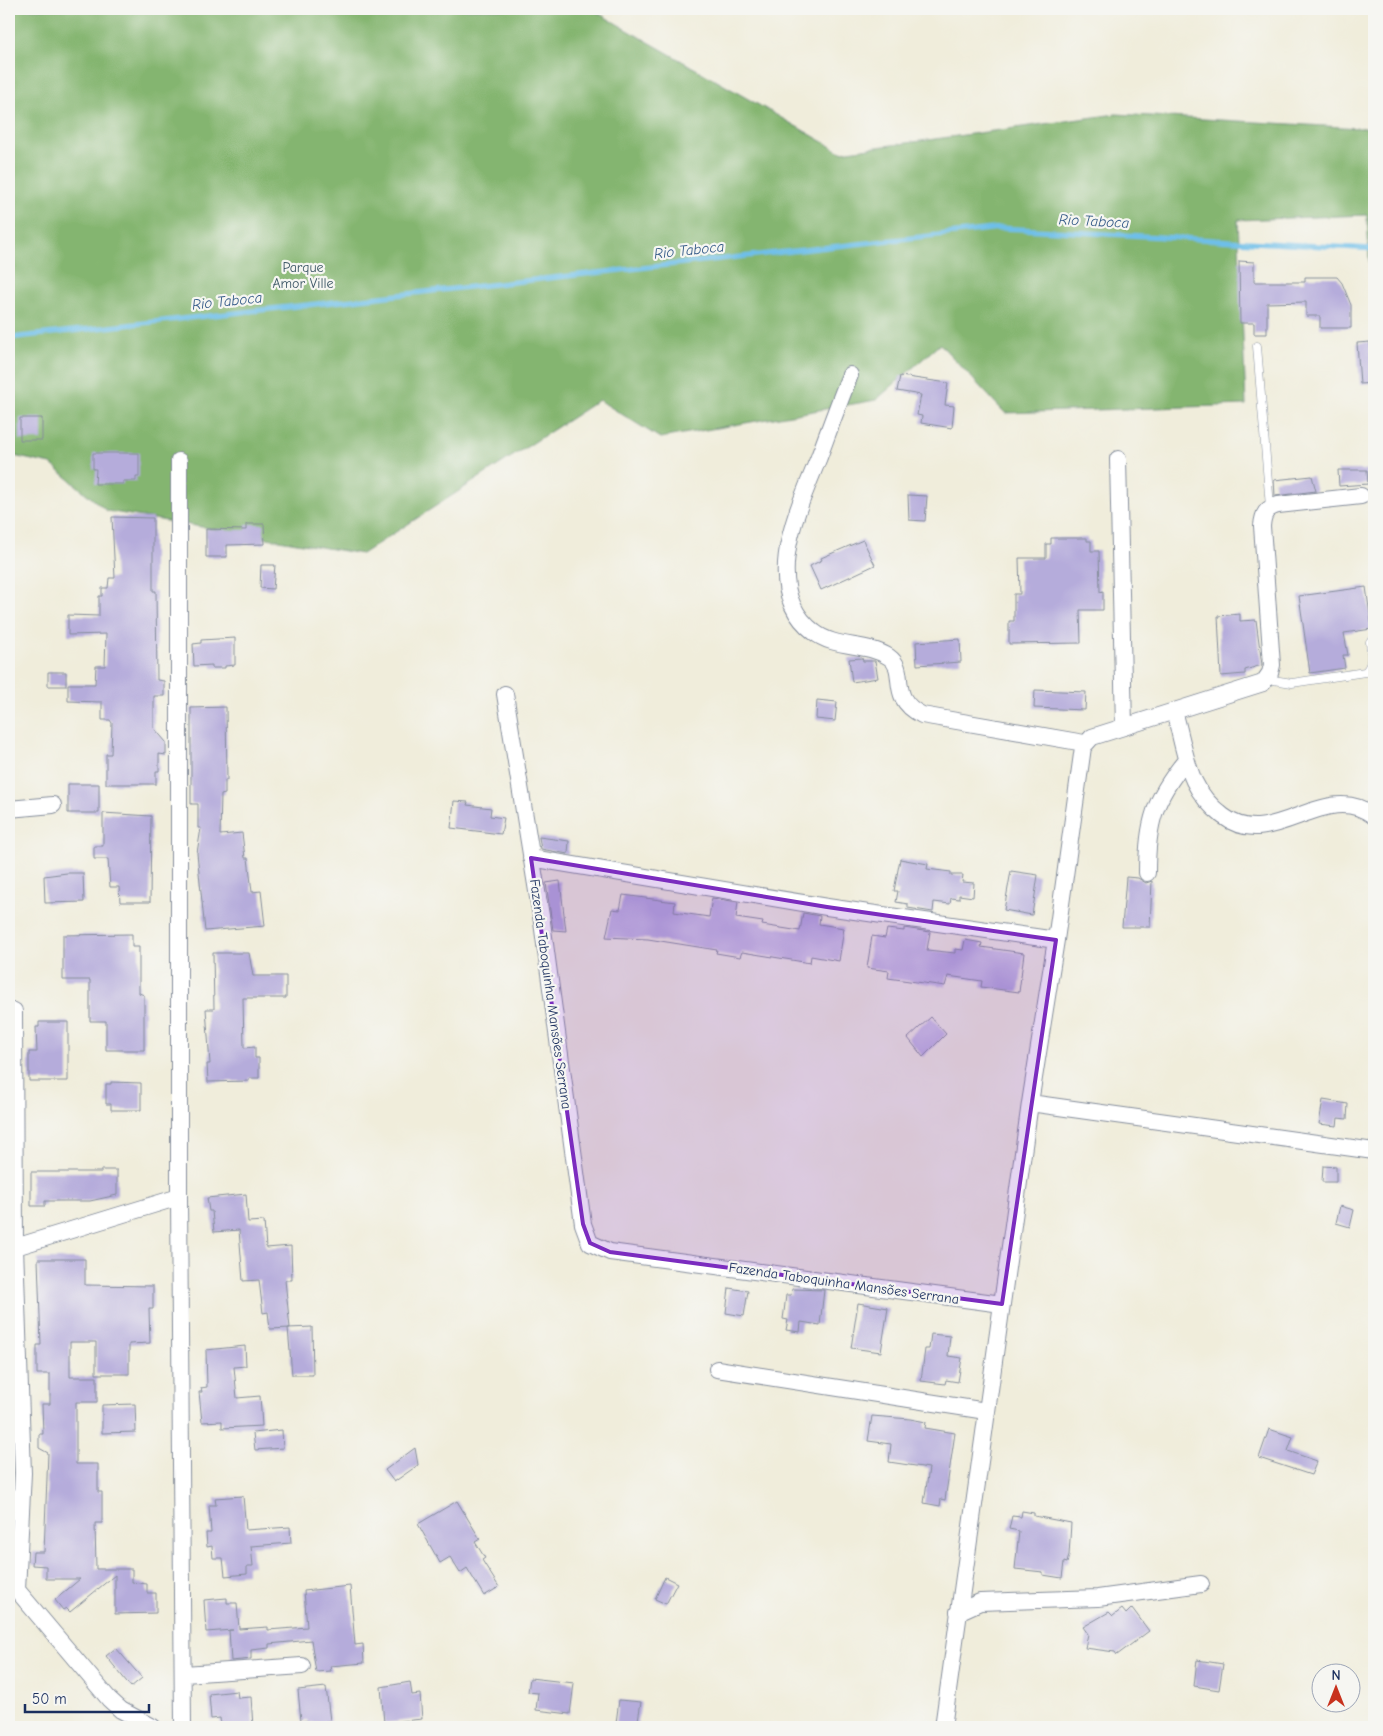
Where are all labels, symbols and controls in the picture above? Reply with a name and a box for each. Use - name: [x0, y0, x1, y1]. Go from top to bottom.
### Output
- water label: Rio Taboca: [1058, 210, 1130, 232]
- water label: Rio Taboca: [653, 237, 725, 263]
- park label: Parque Amor Ville: [272, 259, 334, 292]
- water label: Rio Taboca: [191, 288, 263, 314]
- street label: Fazenda Taboquinha Mansões Serrana: [526, 878, 575, 1110]
- street label: Fazenda Taboquinha Mansões Serrana: [728, 1259, 960, 1308]
- north arrow: [1310, 1664, 1360, 1714]
- text: N: [1331, 1667, 1341, 1684]
- scale bar: [25, 1681, 149, 1713]
- text: 50 m: [32, 1690, 67, 1708]

